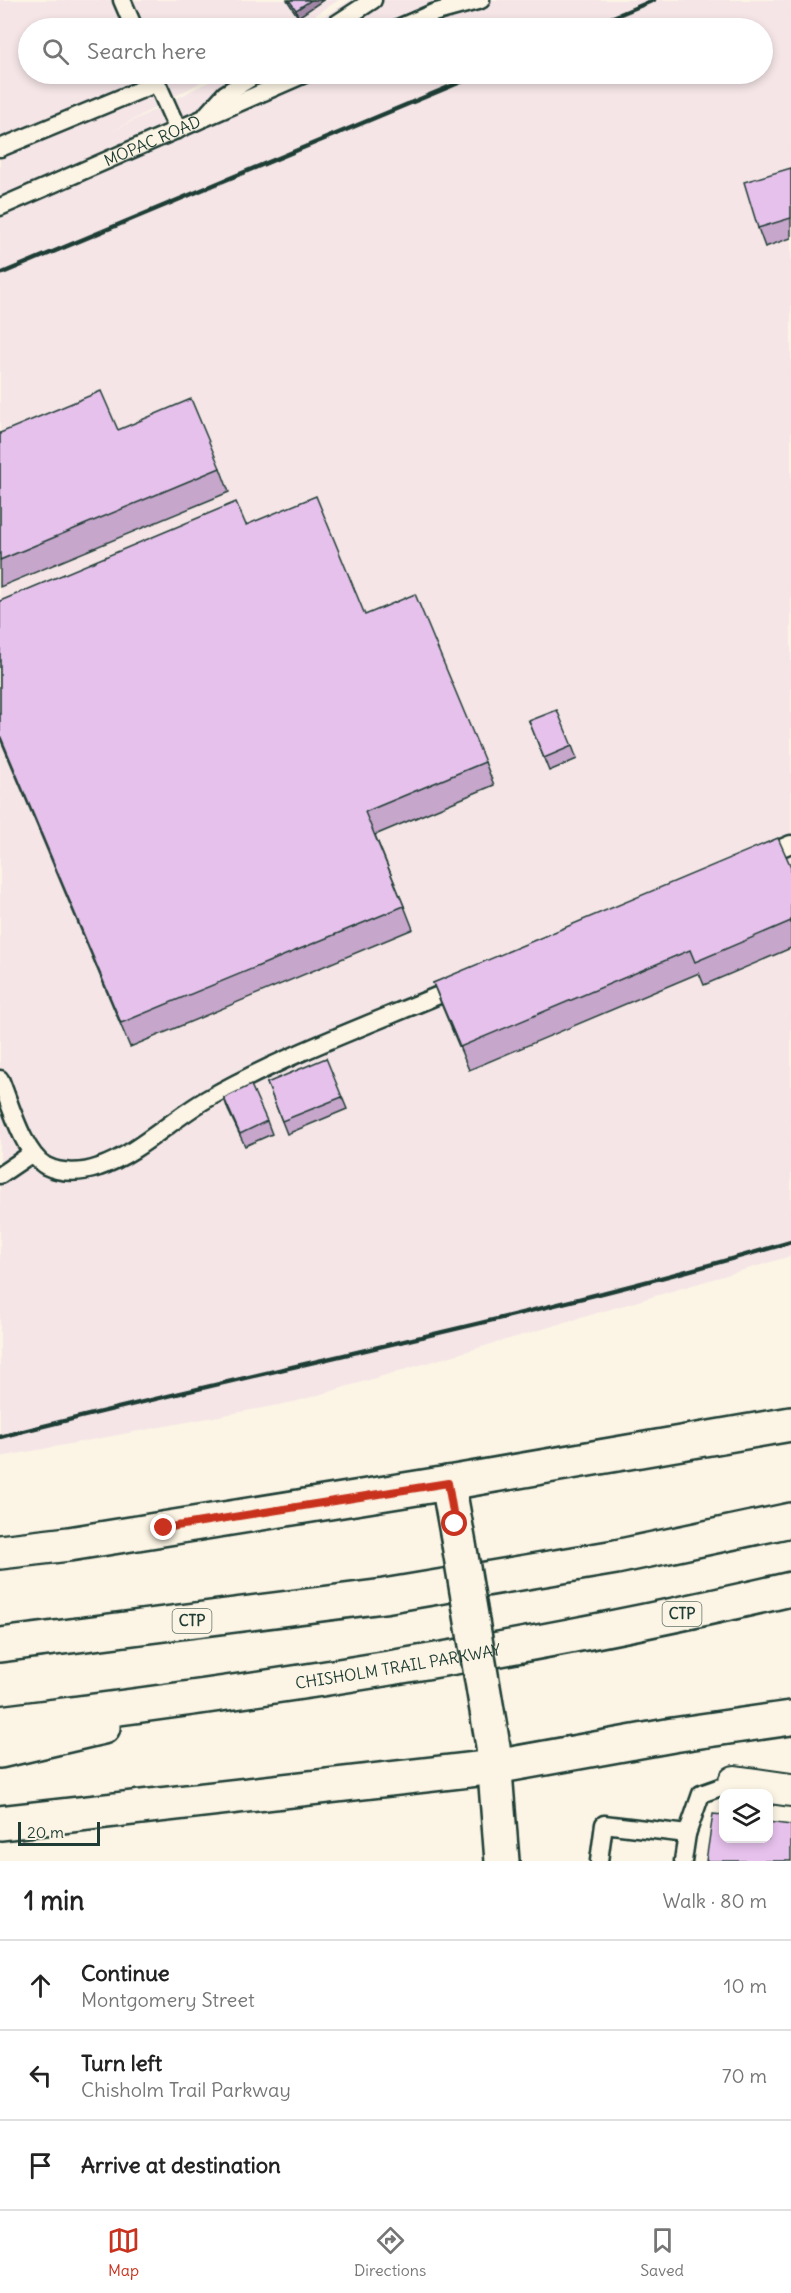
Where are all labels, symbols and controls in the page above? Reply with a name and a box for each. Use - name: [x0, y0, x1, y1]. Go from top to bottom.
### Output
- search box: [18, 18, 773, 84]
- icon: search: [39, 35, 72, 68]
- text: Search here: [87, 37, 206, 65]
- street label: MOPAC ROAD: [101, 111, 204, 170]
- route start: [441, 1510, 467, 1536]
- route end: [150, 1514, 176, 1540]
- road number: CTP: [662, 1602, 702, 1626]
- road number: CTP: [172, 1609, 212, 1633]
- street label: CHISHOLM TRAIL PARKWAY: [294, 1639, 502, 1693]
- map controls: [719, 1789, 773, 1843]
- button: layers: [719, 1789, 773, 1843]
- scale bar: [18, 1819, 100, 1846]
- text: 20 m: [27, 1822, 64, 1842]
- text: 1 min: [24, 1884, 84, 1917]
- text: Walk · 80 m: [662, 1888, 767, 1913]
- text: Continue: [81, 1959, 170, 1987]
- icon: ahead: [24, 1969, 57, 2002]
- text: 10 m: [724, 1973, 767, 1998]
- text: Montgomery Street: [81, 1987, 255, 2012]
- text: Turn left: [81, 2049, 162, 2077]
- icon: left: [24, 2059, 57, 2092]
- text: 70 m: [722, 2063, 767, 2088]
- text: Chisholm Trail Parkway: [81, 2077, 291, 2102]
- icon: arrive: [24, 2149, 57, 2182]
- text: Arrive at destination: [81, 2151, 281, 2179]
- tab: Map: [107, 2224, 140, 2280]
- tab: Directions: [354, 2224, 426, 2280]
- tab: Saved: [640, 2224, 684, 2280]

